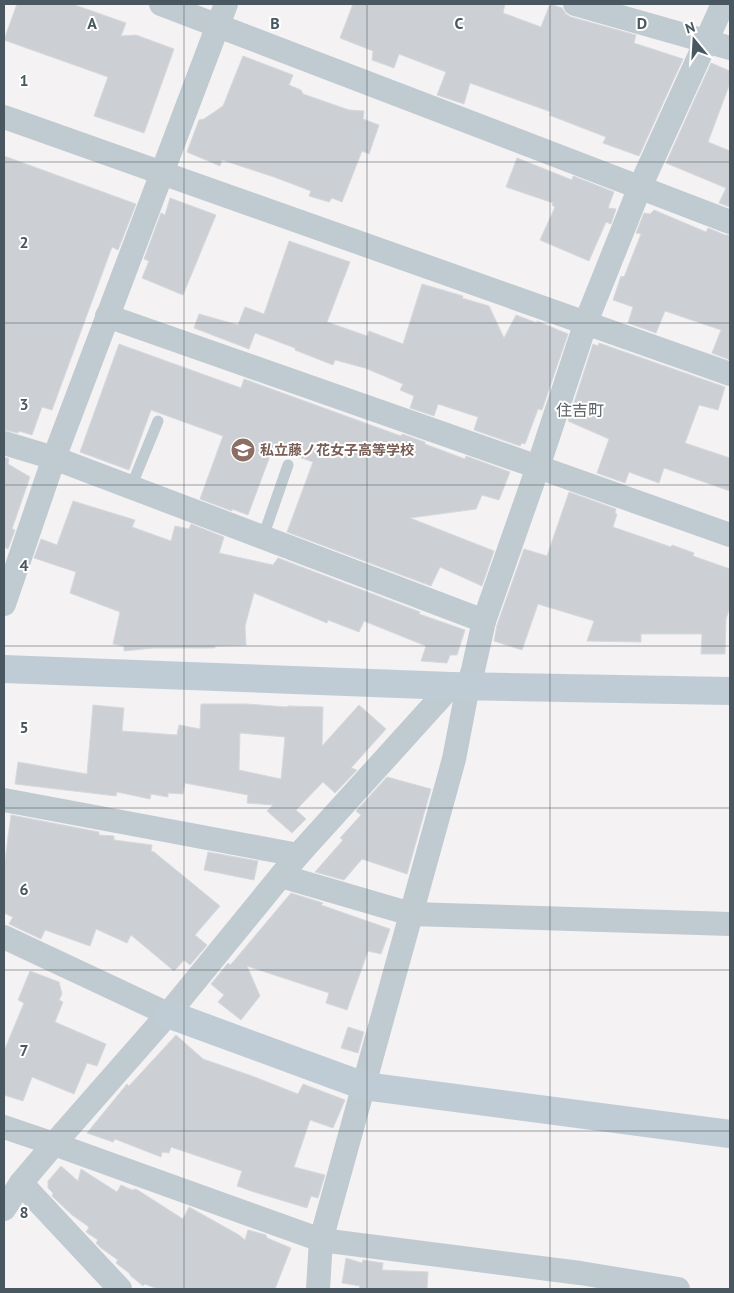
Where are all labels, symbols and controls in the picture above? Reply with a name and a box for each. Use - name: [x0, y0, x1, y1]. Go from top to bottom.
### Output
- text: A: [87, 13, 97, 33]
- text: B: [270, 13, 280, 33]
- text: C: [455, 13, 464, 33]
- text: D: [637, 13, 647, 33]
- north arrow: [669, 15, 719, 65]
- text: N: [683, 18, 697, 38]
- text: 1: [19, 70, 29, 90]
- text: 2: [19, 232, 29, 252]
- text: 3: [19, 394, 29, 414]
- district label: 住吉町: [556, 400, 604, 420]
- school or university icon: 私立藤ノ花女子高等学校: [230, 437, 256, 463]
- place label: 私立藤ノ花女子高等学校: [260, 441, 414, 459]
- text: 4: [19, 555, 29, 575]
- text: 5: [19, 717, 29, 737]
- text: 6: [19, 879, 29, 899]
- text: 7: [19, 1040, 29, 1060]
- text: 8: [19, 1202, 29, 1222]

